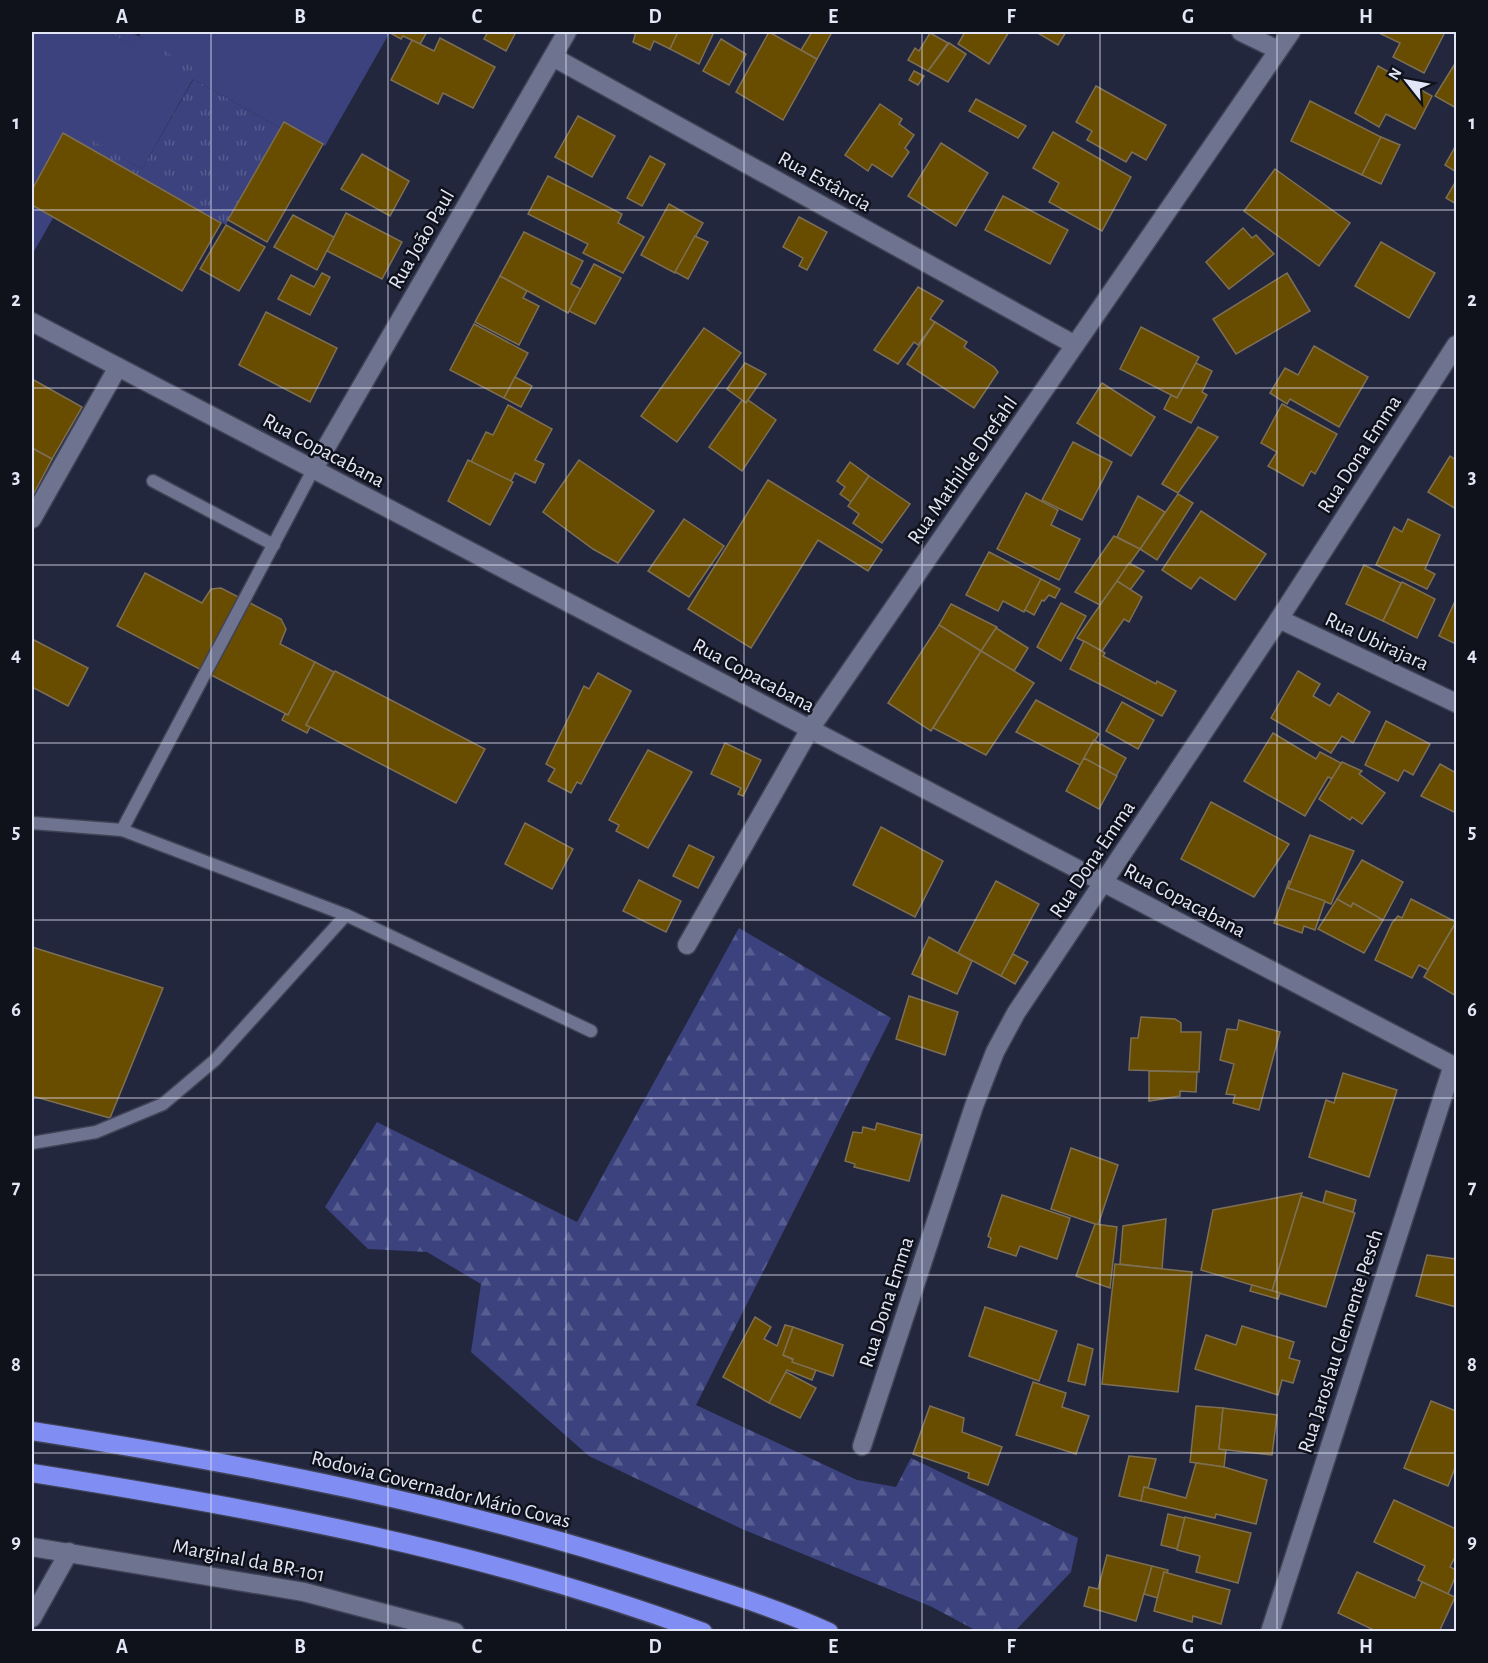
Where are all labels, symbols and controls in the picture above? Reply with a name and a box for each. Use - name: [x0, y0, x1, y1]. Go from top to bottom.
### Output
- text: A: [116, 7, 128, 27]
- text: B: [294, 7, 306, 27]
- text: C: [472, 7, 483, 27]
- text: D: [648, 7, 662, 27]
- text: E: [828, 7, 838, 27]
- text: F: [1006, 7, 1016, 27]
- text: G: [1182, 7, 1194, 27]
- text: H: [1359, 7, 1373, 27]
- north arrow: [1377, 51, 1437, 111]
- text: N: [1385, 65, 1405, 83]
- text: 1: [12, 113, 20, 133]
- text: 1: [1468, 113, 1476, 133]
- street label: Rua Estância: [775, 147, 875, 216]
- street label: Rua João Paul: [385, 186, 458, 293]
- text: 2: [11, 290, 21, 310]
- text: 2: [1467, 290, 1477, 310]
- street label: Rua Dona Emma: [1314, 391, 1405, 517]
- street label: Rua Mathilde Drefahl: [904, 393, 1021, 548]
- street label: Rua Copacabana: [259, 410, 388, 491]
- text: 3: [12, 467, 20, 487]
- text: 3: [1468, 467, 1476, 487]
- street label: Rua Ubirajara: [1322, 608, 1432, 675]
- street label: Rua Copacabana: [689, 635, 818, 716]
- text: 4: [11, 645, 21, 665]
- text: 4: [1467, 645, 1477, 665]
- street label: Rua Dona Emma: [1046, 797, 1139, 921]
- text: 5: [12, 822, 20, 842]
- text: 5: [1468, 822, 1476, 842]
- street label: Rua Copacabana: [1120, 860, 1249, 941]
- text: 6: [11, 1000, 21, 1020]
- text: 6: [1467, 1000, 1477, 1020]
- text: 7: [12, 1177, 21, 1197]
- text: 7: [1468, 1177, 1477, 1197]
- street label: Rua Jaroslau Clemente Pesch: [1294, 1227, 1387, 1456]
- street label: Rua Dona Emma: [856, 1234, 918, 1370]
- text: 8: [11, 1355, 21, 1375]
- text: 8: [1467, 1355, 1477, 1375]
- street label: Rodovia Governador Mário Covas: [309, 1447, 573, 1532]
- text: 9: [11, 1532, 21, 1552]
- text: 9: [1467, 1532, 1477, 1552]
- street label: Marginal da BR-101: [171, 1535, 327, 1586]
- text: A: [116, 1637, 128, 1657]
- text: B: [294, 1637, 306, 1657]
- text: C: [472, 1637, 483, 1657]
- text: D: [648, 1637, 662, 1657]
- text: E: [828, 1637, 838, 1657]
- text: F: [1006, 1637, 1016, 1657]
- text: G: [1182, 1637, 1194, 1657]
- text: H: [1359, 1637, 1373, 1657]

